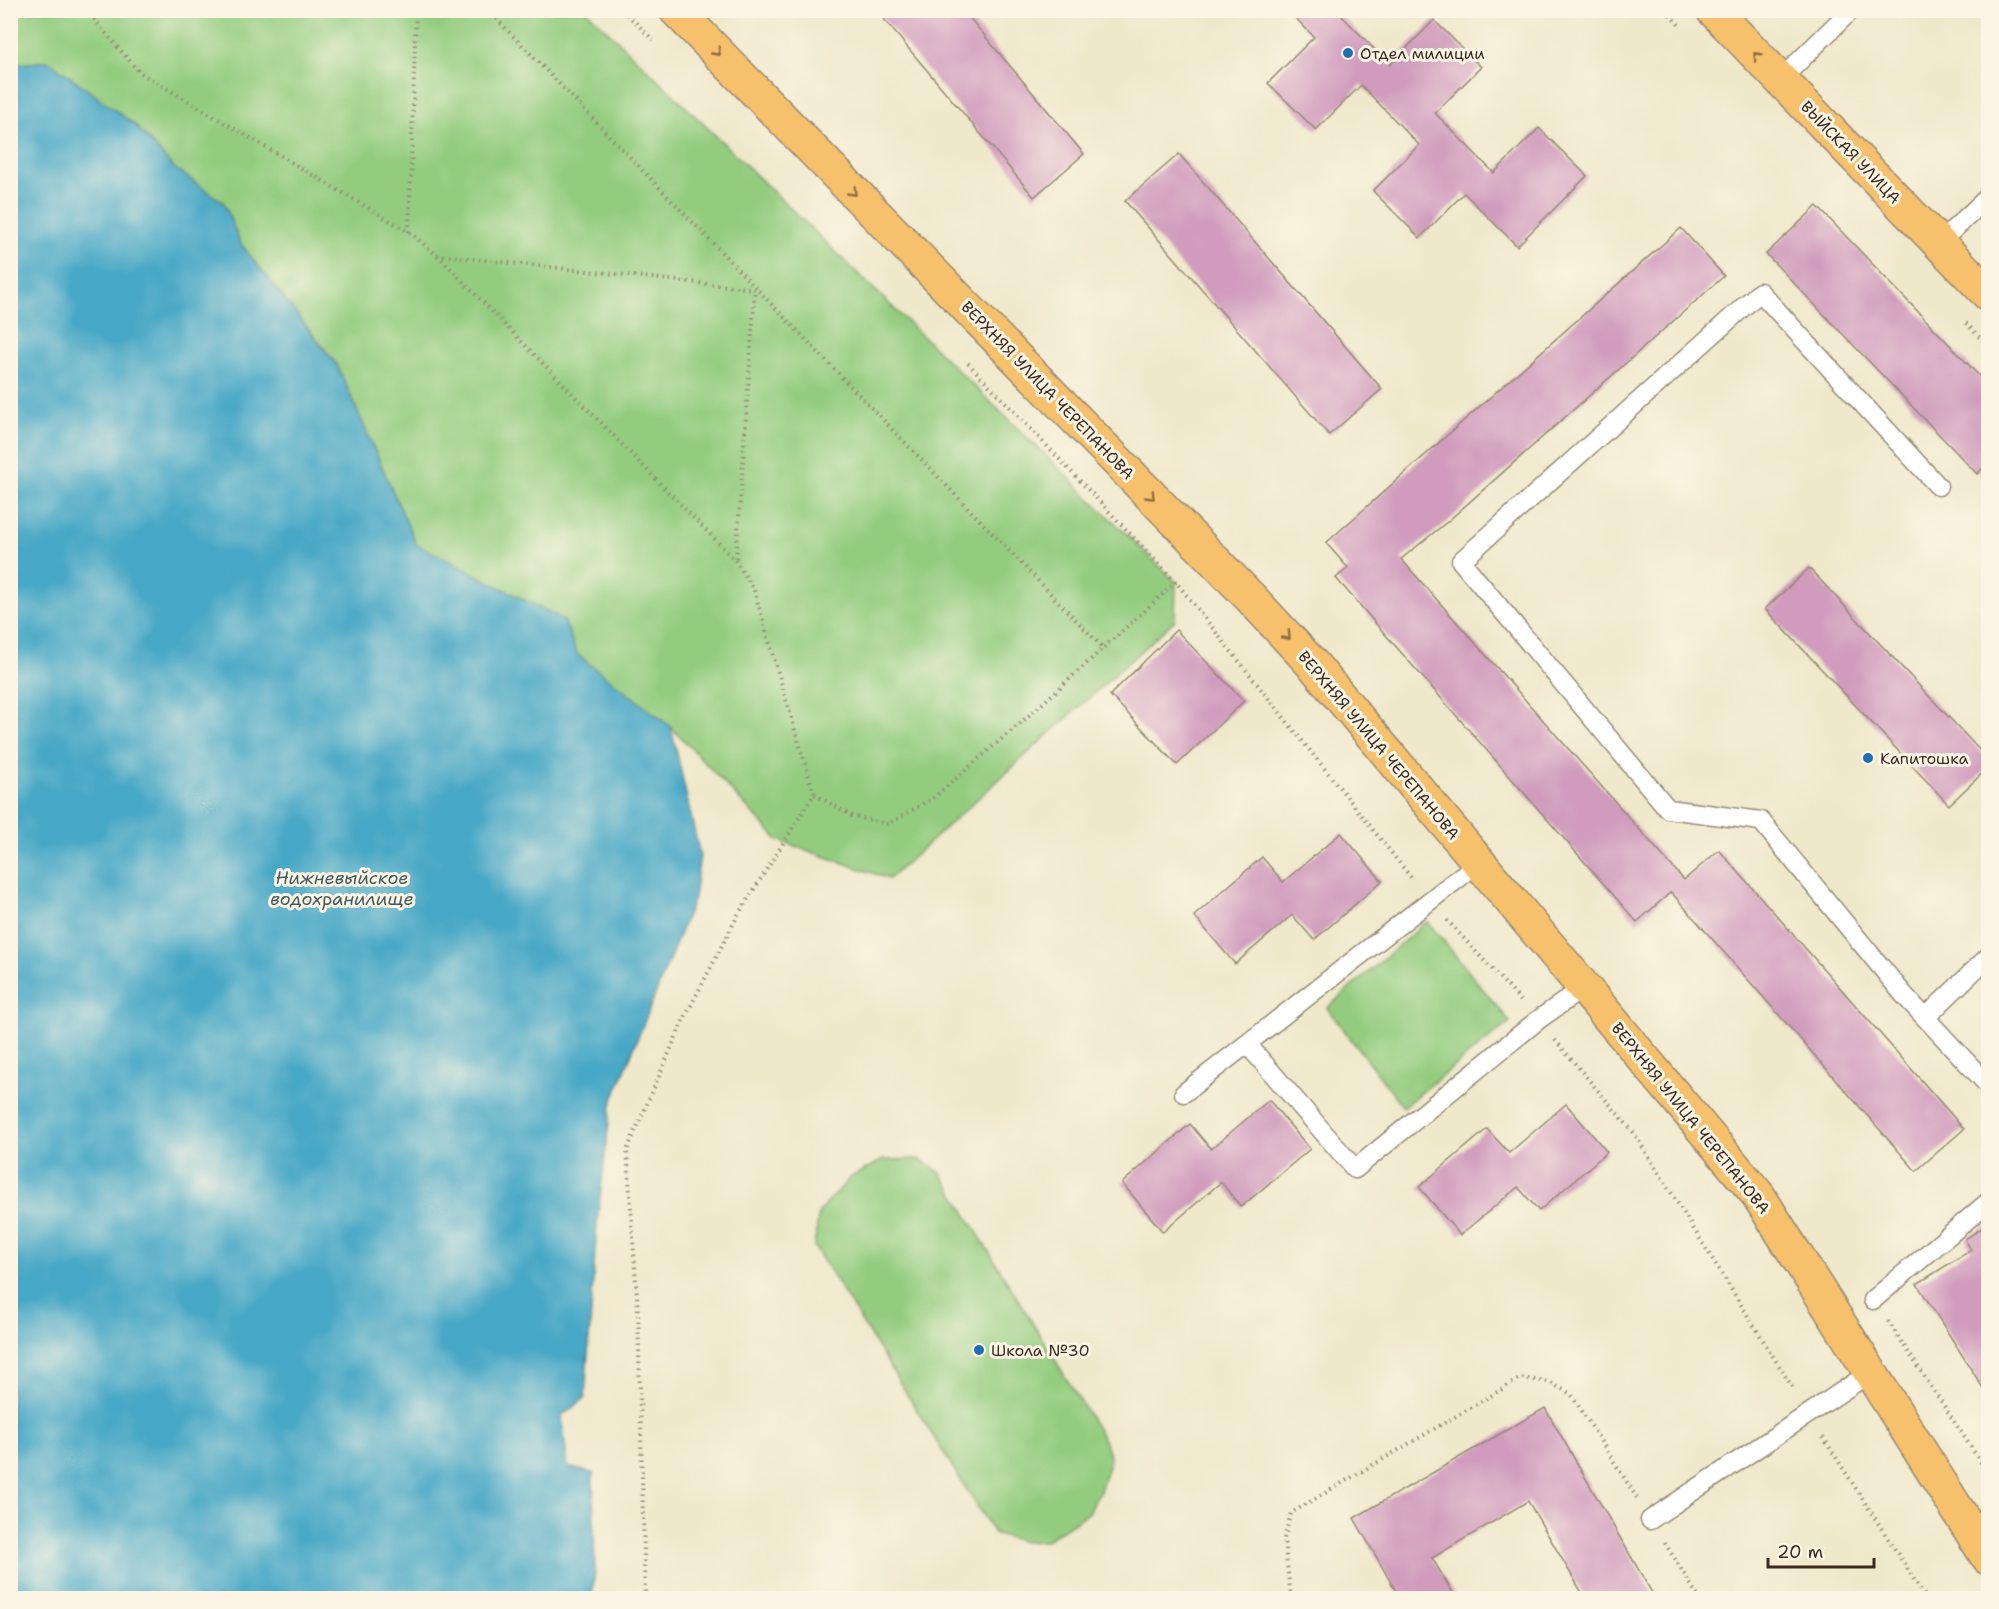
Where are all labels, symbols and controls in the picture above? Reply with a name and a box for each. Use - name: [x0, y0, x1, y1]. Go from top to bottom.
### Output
- place label: Отдел милиции: [1360, 43, 1485, 64]
- one-way arrow: [709, 45, 720, 56]
- marker: Отдел милиции: [1341, 46, 1355, 60]
- one-way arrow: [1754, 53, 1765, 64]
- street label: ВЫЙСКАЯ УЛИЦА: [1796, 96, 1905, 208]
- one-way arrow: [846, 185, 857, 195]
- street label: ВЕРХНЯЯ УЛИЦА ЧЕРЕПАНОВА: [957, 297, 1139, 484]
- one-way arrow: [1144, 488, 1155, 499]
- one-way arrow: [1279, 629, 1290, 640]
- street label: ВЕРХНЯЯ УЛИЦА ЧЕРЕПАНОВА: [1293, 646, 1464, 844]
- place label: Капитошка: [1880, 748, 1968, 769]
- marker: Капитошка: [1861, 751, 1875, 765]
- water label: Нижневыйское водохранилище: [270, 866, 414, 911]
- street label: ВЕРХНЯЯ УЛИЦА ЧЕРЕПАНОВА: [1607, 1018, 1774, 1218]
- place label: Школа №30: [991, 1340, 1090, 1361]
- marker: Школа №30: [972, 1343, 986, 1357]
- scale bar: [1768, 1531, 1874, 1569]
- text: 20 m: [1777, 1540, 1823, 1564]

